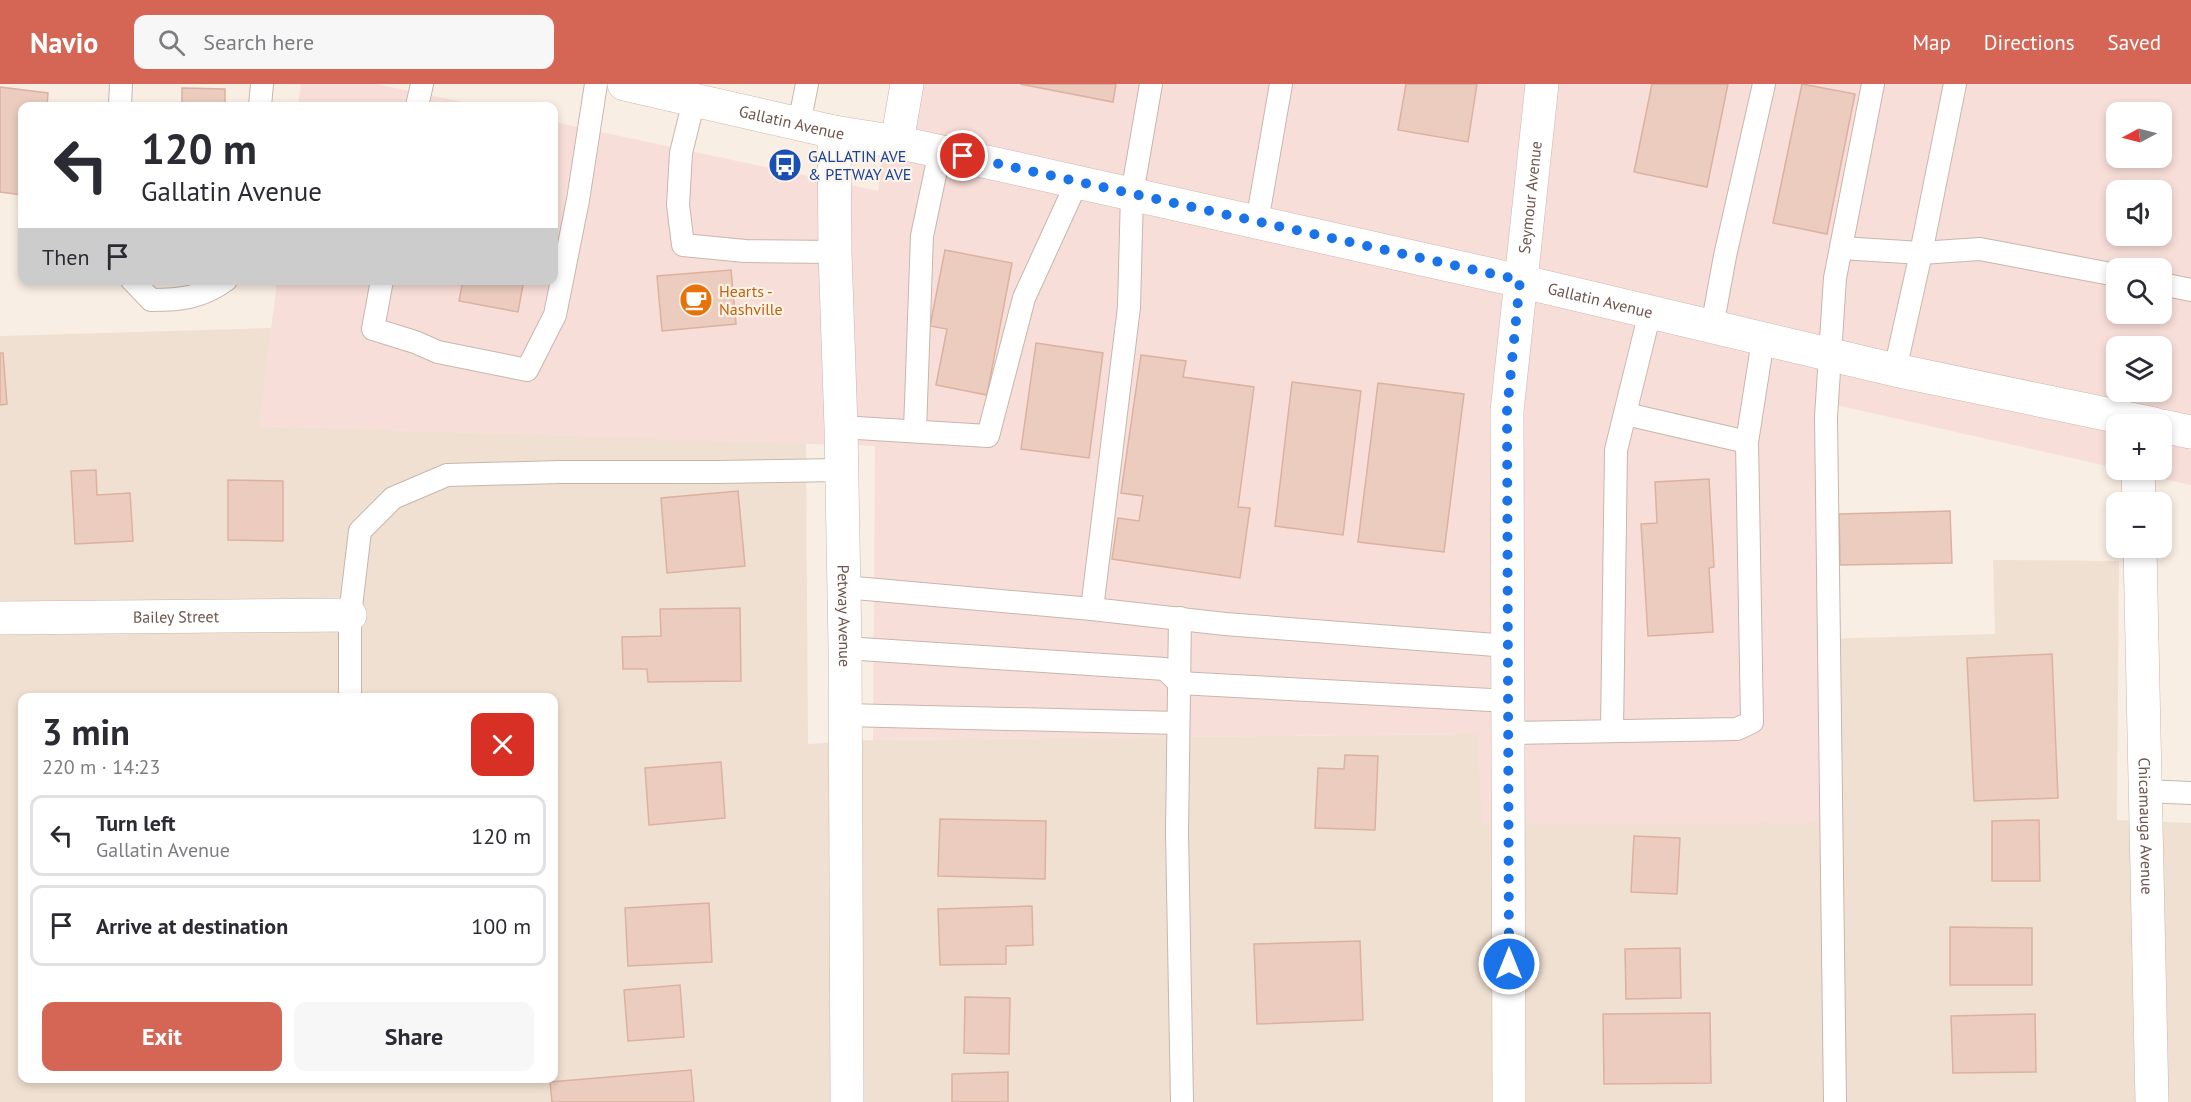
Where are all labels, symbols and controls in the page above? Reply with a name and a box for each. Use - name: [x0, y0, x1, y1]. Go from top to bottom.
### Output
- search box: [134, 15, 554, 69]
- text: Navio: [30, 24, 98, 61]
- icon: search: [155, 26, 188, 59]
- text: Search here: [203, 28, 314, 56]
- text: Map: [1912, 29, 1951, 56]
- text: Directions: [1984, 29, 2075, 56]
- text: Saved: [2108, 29, 2161, 56]
- street label: Gallatin Avenue: [737, 101, 846, 143]
- north arrow: [2106, 102, 2172, 168]
- map controls: [2106, 102, 2172, 558]
- text: 120 m: [141, 121, 257, 176]
- icon: left: [42, 126, 120, 204]
- pin: [937, 130, 988, 181]
- icon: arrive: [946, 139, 979, 172]
- street label: Seymour Avenue: [1514, 140, 1546, 255]
- place label: GALLATIN AVE & PETWAY AVE: [808, 146, 911, 184]
- bus stop icon: GALLATIN AVE & PETWAY AVE: [767, 147, 803, 183]
- text: Gallatin Avenue: [141, 174, 322, 208]
- button: sound: [2106, 180, 2172, 246]
- icon: arrive: [101, 240, 134, 273]
- text: Then: [42, 243, 89, 271]
- button: search: [2106, 258, 2172, 324]
- street label: Gallatin Avenue: [1546, 278, 1655, 322]
- place label: Hearts - Nashville: [719, 281, 783, 319]
- cafe icon: Hearts - Nashville: [678, 282, 714, 318]
- button: layers: [2106, 336, 2172, 402]
- button: +: [2106, 414, 2172, 480]
- button: −: [2106, 492, 2172, 558]
- street label: Petway Avenue: [833, 565, 855, 667]
- street label: Bailey Street: [133, 606, 220, 627]
- text: 3 min: [42, 708, 130, 755]
- button: close: [471, 713, 534, 776]
- text: 220 m · 14:23: [42, 754, 160, 780]
- street label: Chicamauga Avenue: [2135, 757, 2158, 895]
- text: Turn left: [96, 809, 176, 837]
- icon: left: [45, 819, 78, 852]
- text: 120 m: [471, 822, 531, 850]
- text: Gallatin Avenue: [96, 837, 230, 863]
- icon: arrive: [45, 909, 78, 942]
- text: Arrive at destination: [96, 912, 288, 940]
- text: 100 m: [471, 912, 531, 940]
- position arrow: [1477, 932, 1541, 996]
- button: Exit: [42, 1002, 282, 1071]
- button: Share: [294, 1002, 534, 1071]

